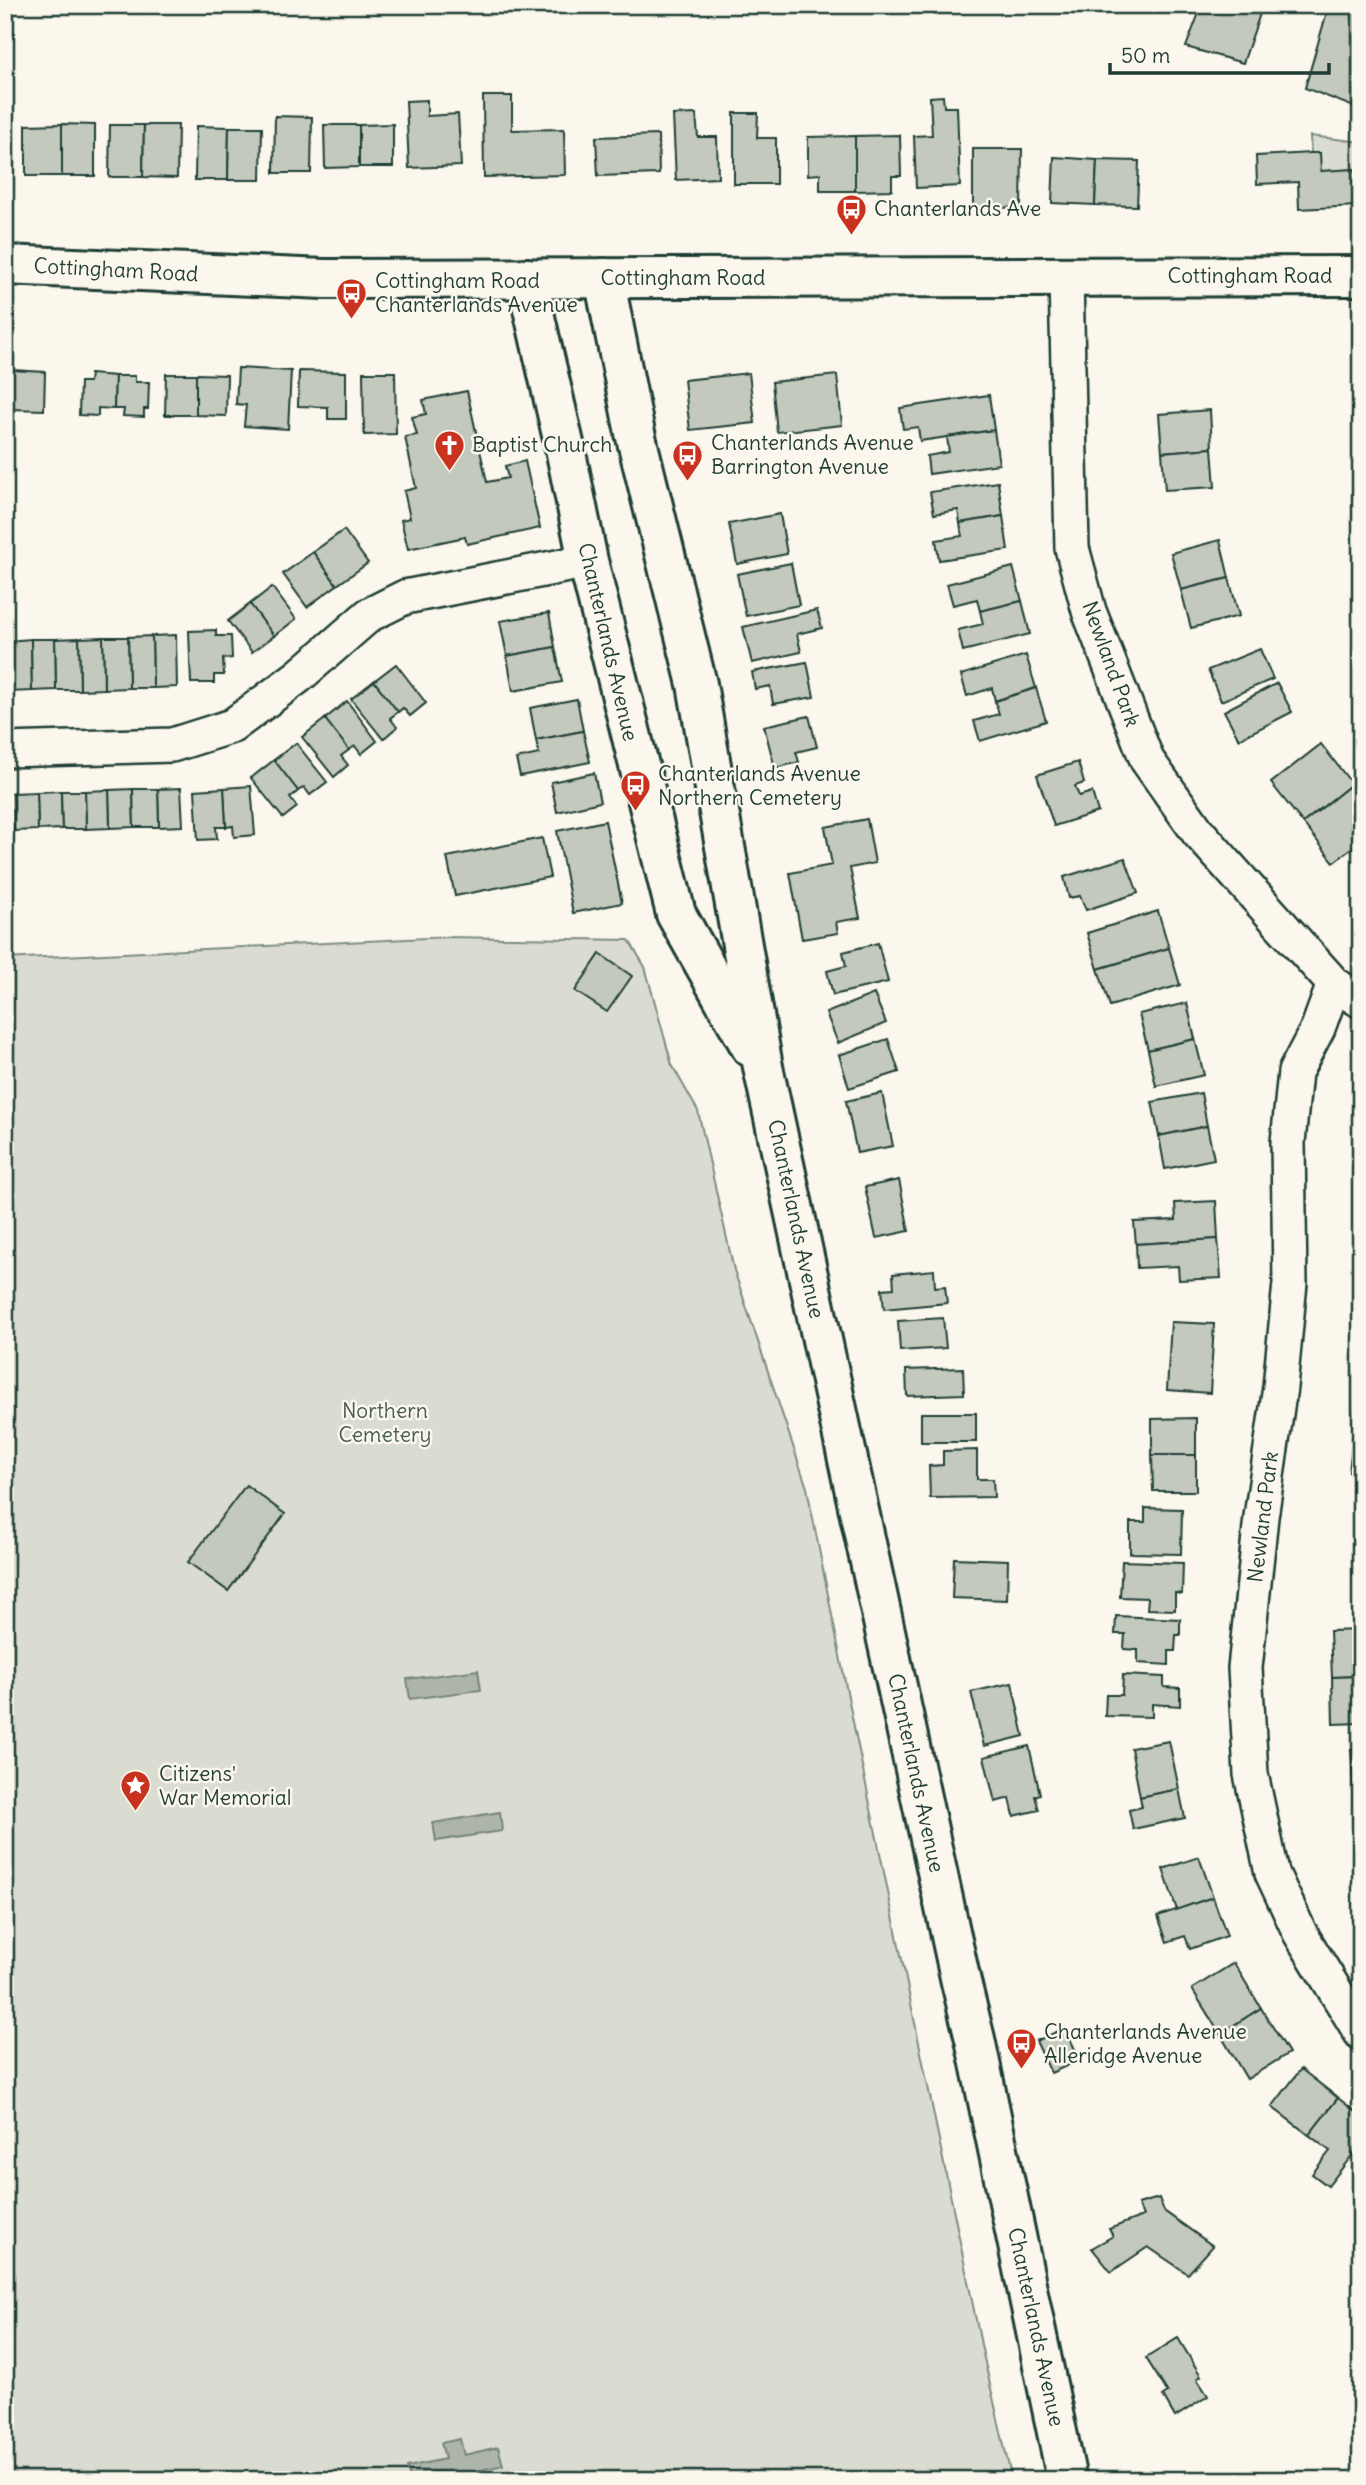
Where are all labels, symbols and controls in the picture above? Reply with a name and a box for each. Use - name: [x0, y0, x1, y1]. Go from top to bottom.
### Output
- scale bar: [1110, 32, 1329, 76]
- text: 50 m: [1121, 42, 1170, 69]
- bus stop icon: Chanterlands Ave: [834, 192, 868, 236]
- place label: Chanterlands Ave: [874, 195, 1041, 222]
- street label: Cottingham Road: [33, 252, 199, 287]
- street label: Cottingham Road: [1168, 262, 1332, 289]
- street label: Cottingham Road: [601, 264, 765, 291]
- place label: Cottingham Road Chanterlands Avenue: [375, 267, 578, 318]
- bus stop icon: Cottingham Road Chanterlands Avenue: [335, 276, 369, 320]
- church icon: Baptist Church: [432, 428, 466, 472]
- place label: Chanterlands Avenue Barrington Avenue: [711, 429, 914, 480]
- place label: Baptist Church: [472, 431, 612, 458]
- bus stop icon: Chanterlands Avenue Barrington Avenue: [671, 438, 705, 482]
- street label: Chanterlands Avenue: [573, 540, 644, 744]
- street label: Newland Park: [1076, 597, 1147, 730]
- place label: Chanterlands Avenue Northern Cemetery: [658, 760, 861, 811]
- bus stop icon: Chanterlands Avenue Northern Cemetery: [618, 769, 652, 813]
- street label: Chanterlands Avenue: [762, 1117, 831, 1321]
- park label: Northern Cemetery: [339, 1397, 432, 1448]
- street label: Newland Park: [1241, 1450, 1284, 1584]
- street label: Chanterlands Avenue: [882, 1671, 951, 1875]
- place label: Citizens' War Memorial: [159, 1760, 291, 1811]
- place icon: Citizens' War Memorial: [119, 1769, 153, 1813]
- place label: Chanterlands Avenue Alleridge Avenue: [1044, 2018, 1247, 2069]
- bus stop icon: Chanterlands Avenue Alleridge Avenue: [1004, 2027, 1038, 2071]
- street label: Chanterlands Avenue: [1002, 2225, 1071, 2429]

